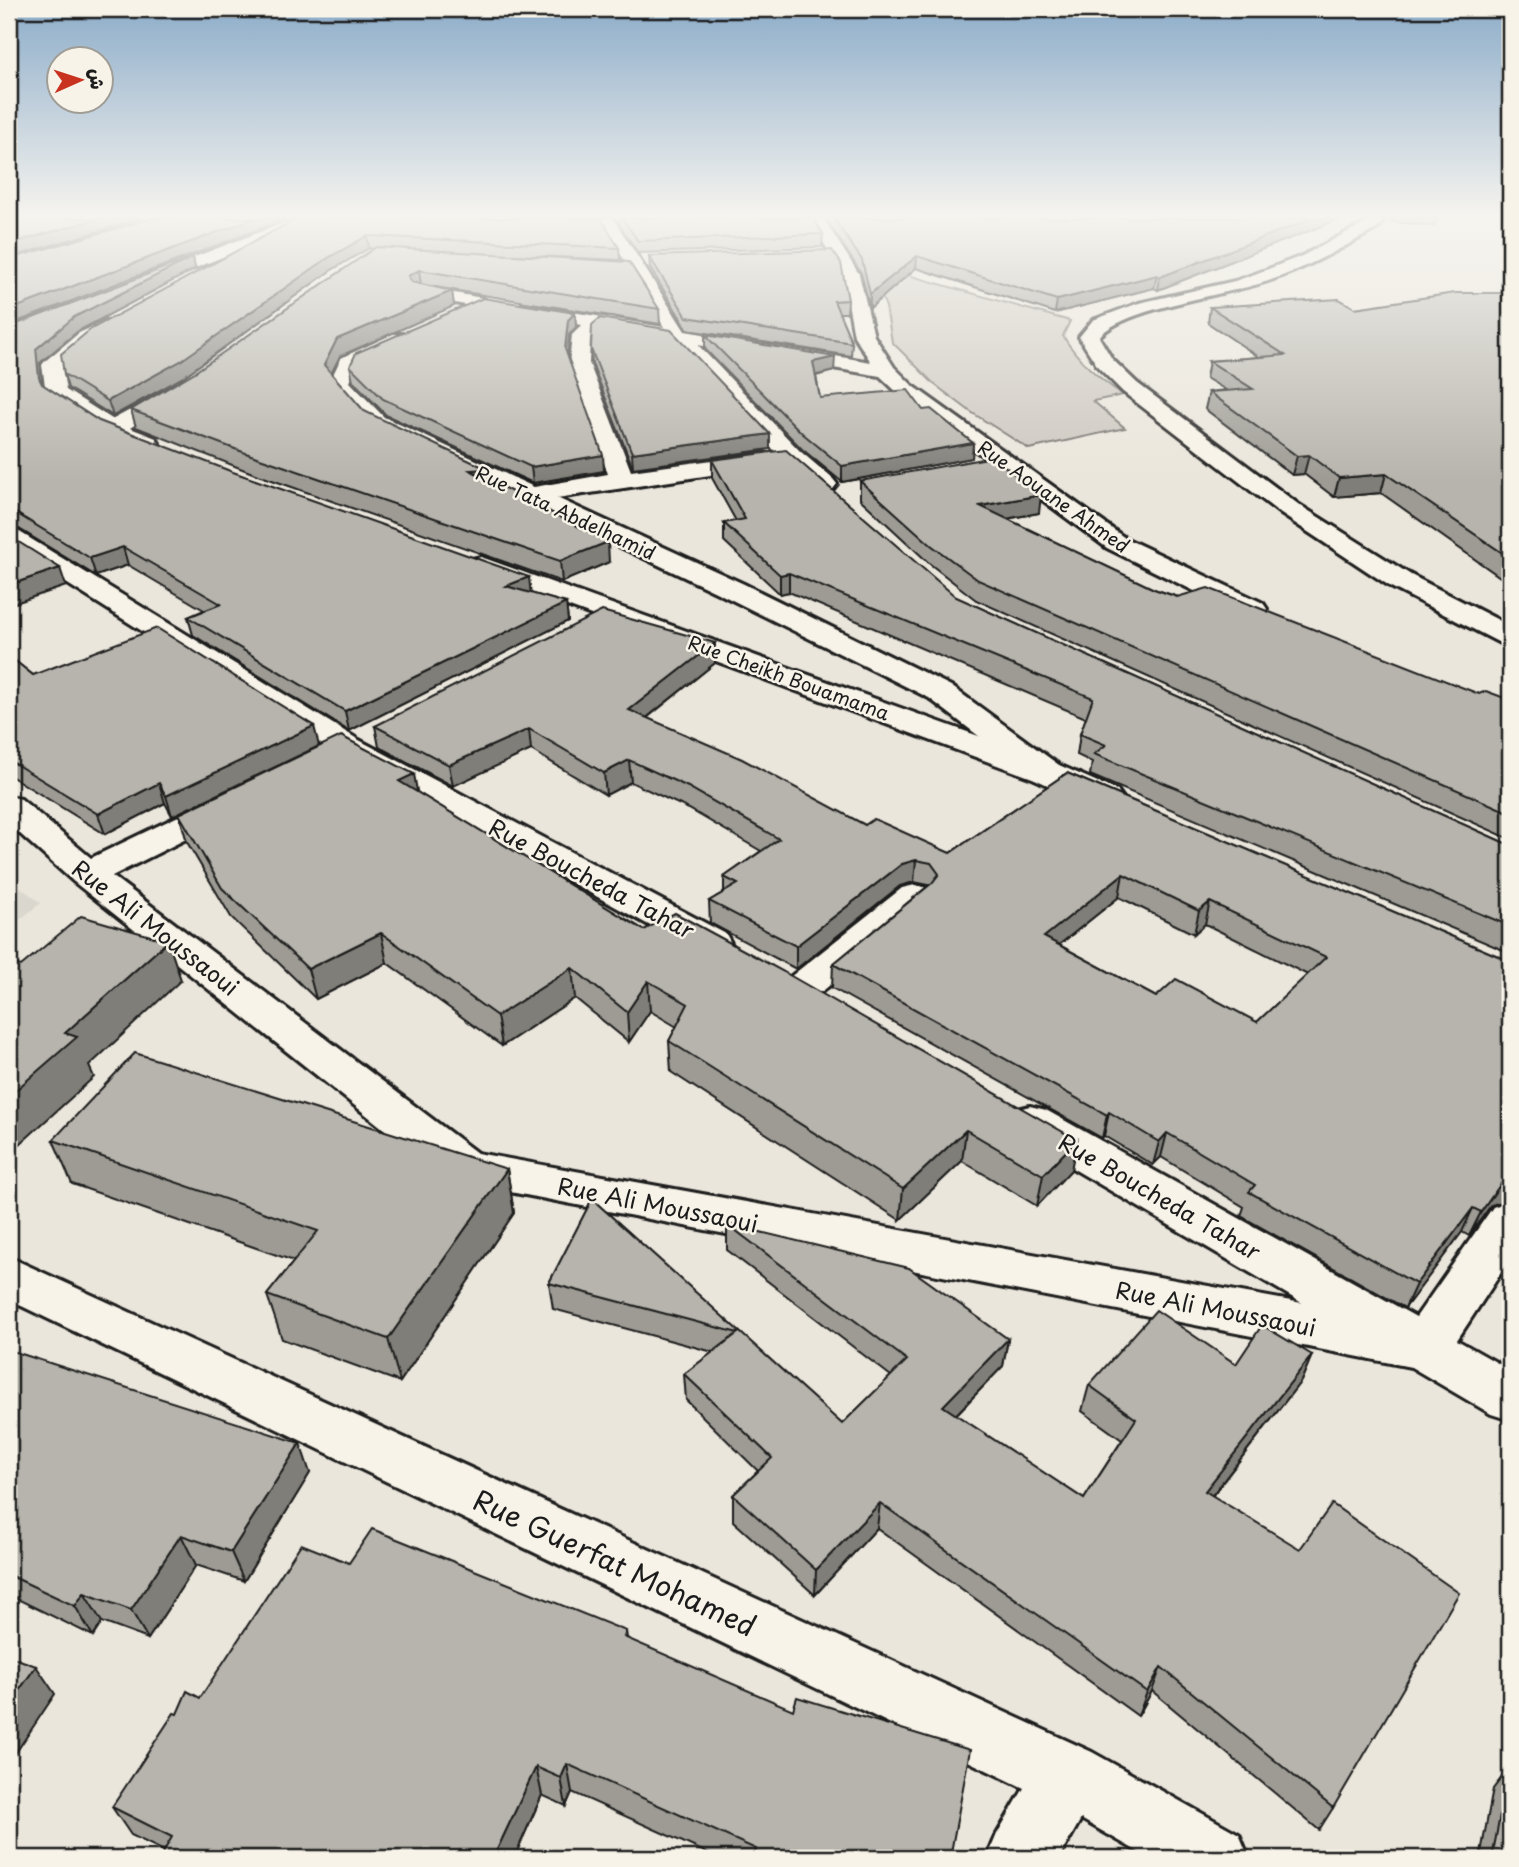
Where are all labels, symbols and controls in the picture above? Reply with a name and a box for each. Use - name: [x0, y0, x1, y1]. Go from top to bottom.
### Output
- north arrow: [46, 46, 116, 116]
- text: ش: [83, 68, 113, 90]
- street label: Rue Aouane Ahmed: [973, 433, 1135, 559]
- street label: Rue Tata Abdelhamid: [471, 458, 661, 566]
- street label: Rue Cheikh Bouamama: [685, 628, 893, 726]
- street label: Rue Boucheda Tahar: [483, 809, 702, 947]
- street label: Rue Ali Moussaoui: [65, 851, 247, 1003]
- street label: Rue Boucheda Tahar: [1052, 1124, 1268, 1269]
- street label: Rue Ali Moussaoui: [555, 1167, 761, 1241]
- street label: Rue Ali Moussaoui: [1113, 1271, 1319, 1345]
- street label: Rue Guerfat Mohamed: [467, 1478, 763, 1646]

